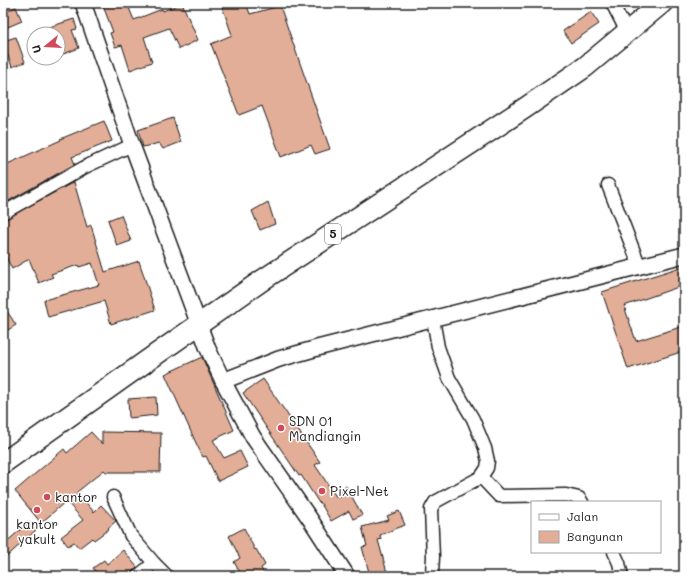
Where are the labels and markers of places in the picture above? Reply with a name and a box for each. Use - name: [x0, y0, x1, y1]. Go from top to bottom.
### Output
- place label: SDN 01 Mandiangin: [289, 412, 361, 444]
- marker: SDN 01 Mandiangin: [276, 423, 286, 433]
- place label: Pixel-Net: [330, 482, 389, 499]
- marker: Pixel-Net: [317, 486, 327, 496]
- place label: kantor: [55, 488, 97, 505]
- marker: kantor: [42, 492, 52, 502]
- marker: kantor yakult: [32, 505, 42, 515]
- place label: kantor yakult: [16, 515, 58, 547]

